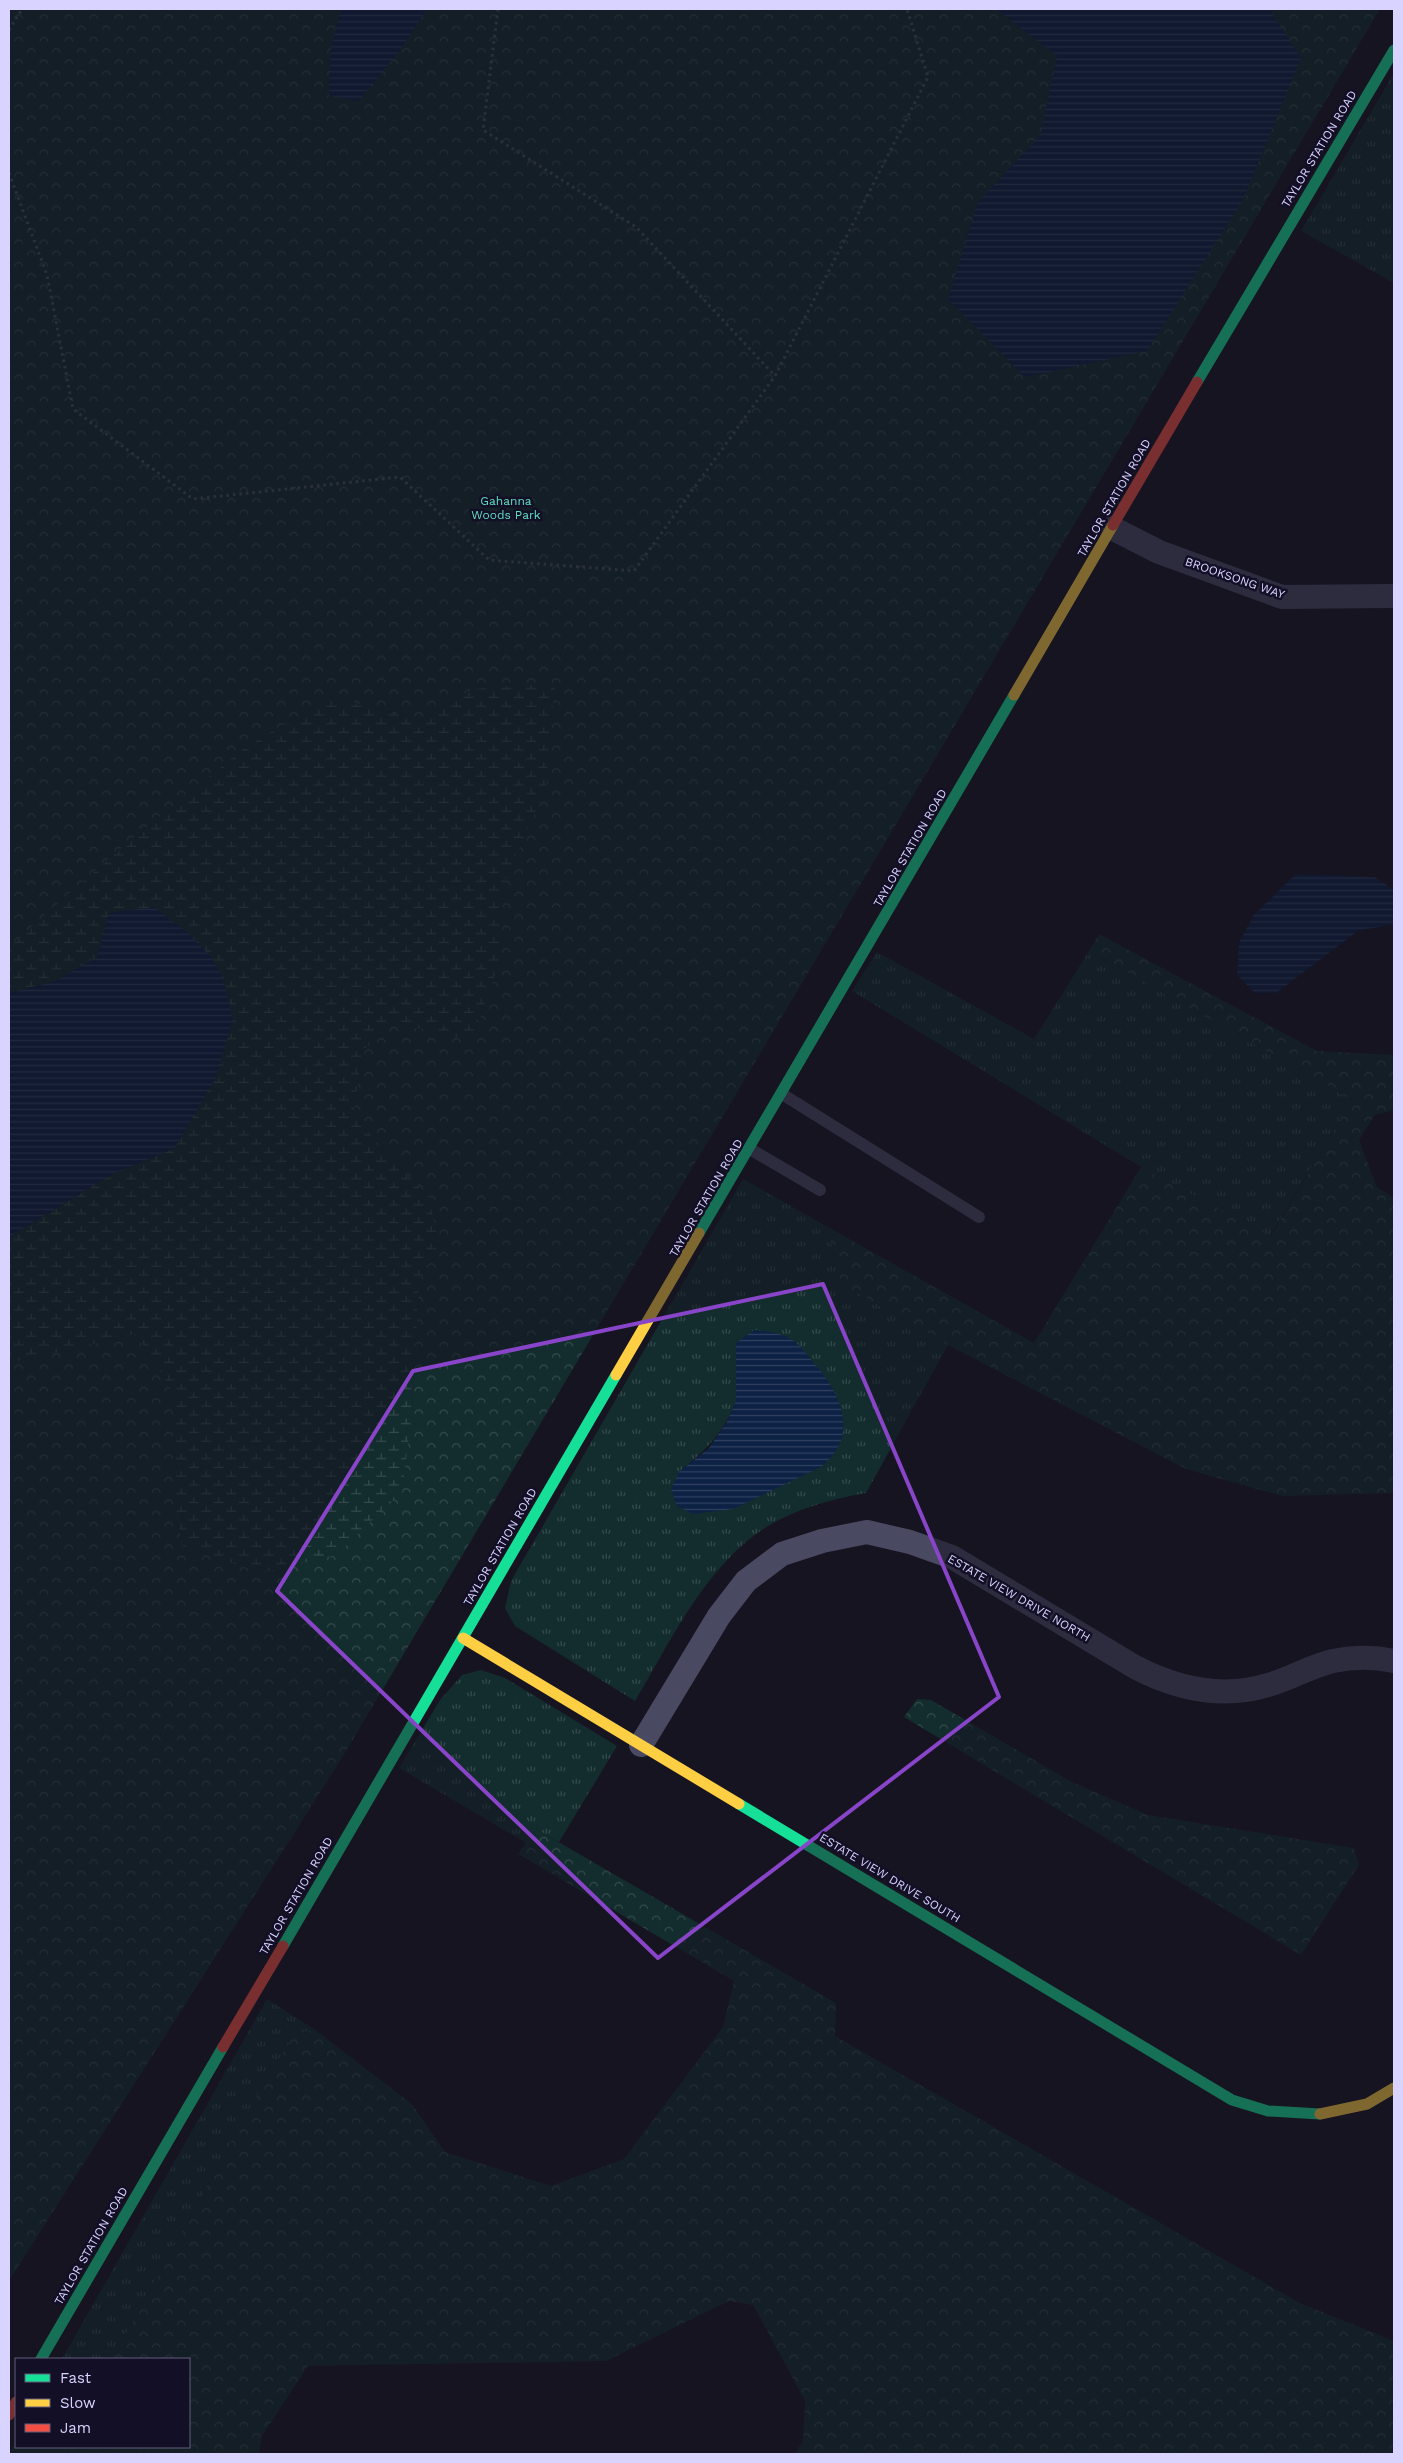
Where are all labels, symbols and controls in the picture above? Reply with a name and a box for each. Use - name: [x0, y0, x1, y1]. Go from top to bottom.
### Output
- street label: TAYLOR STATION ROAD: [1278, 88, 1360, 210]
- street label: TAYLOR STATION ROAD: [1074, 436, 1154, 560]
- park label: Gahanna Woods Park: [471, 494, 541, 522]
- street label: BROOKSONG WAY: [1183, 554, 1287, 602]
- street label: TAYLOR STATION ROAD: [870, 786, 950, 910]
- street label: TAYLOR STATION ROAD: [666, 1136, 746, 1260]
- street label: TAYLOR STATION ROAD: [460, 1485, 540, 1609]
- street label: ESTATE VIEW DRIVE NORTH: [945, 1551, 1093, 1645]
- street label: ESTATE VIEW DRIVE SOUTH: [817, 1830, 963, 1926]
- street label: TAYLOR STATION ROAD: [256, 1834, 336, 1958]
- street label: TAYLOR STATION ROAD: [51, 2184, 131, 2308]
- legend: [15, 2358, 190, 2448]
- text: Fast: [60, 2369, 92, 2387]
- text: Slow: [60, 2394, 96, 2412]
- text: Jam: [60, 2419, 91, 2437]

